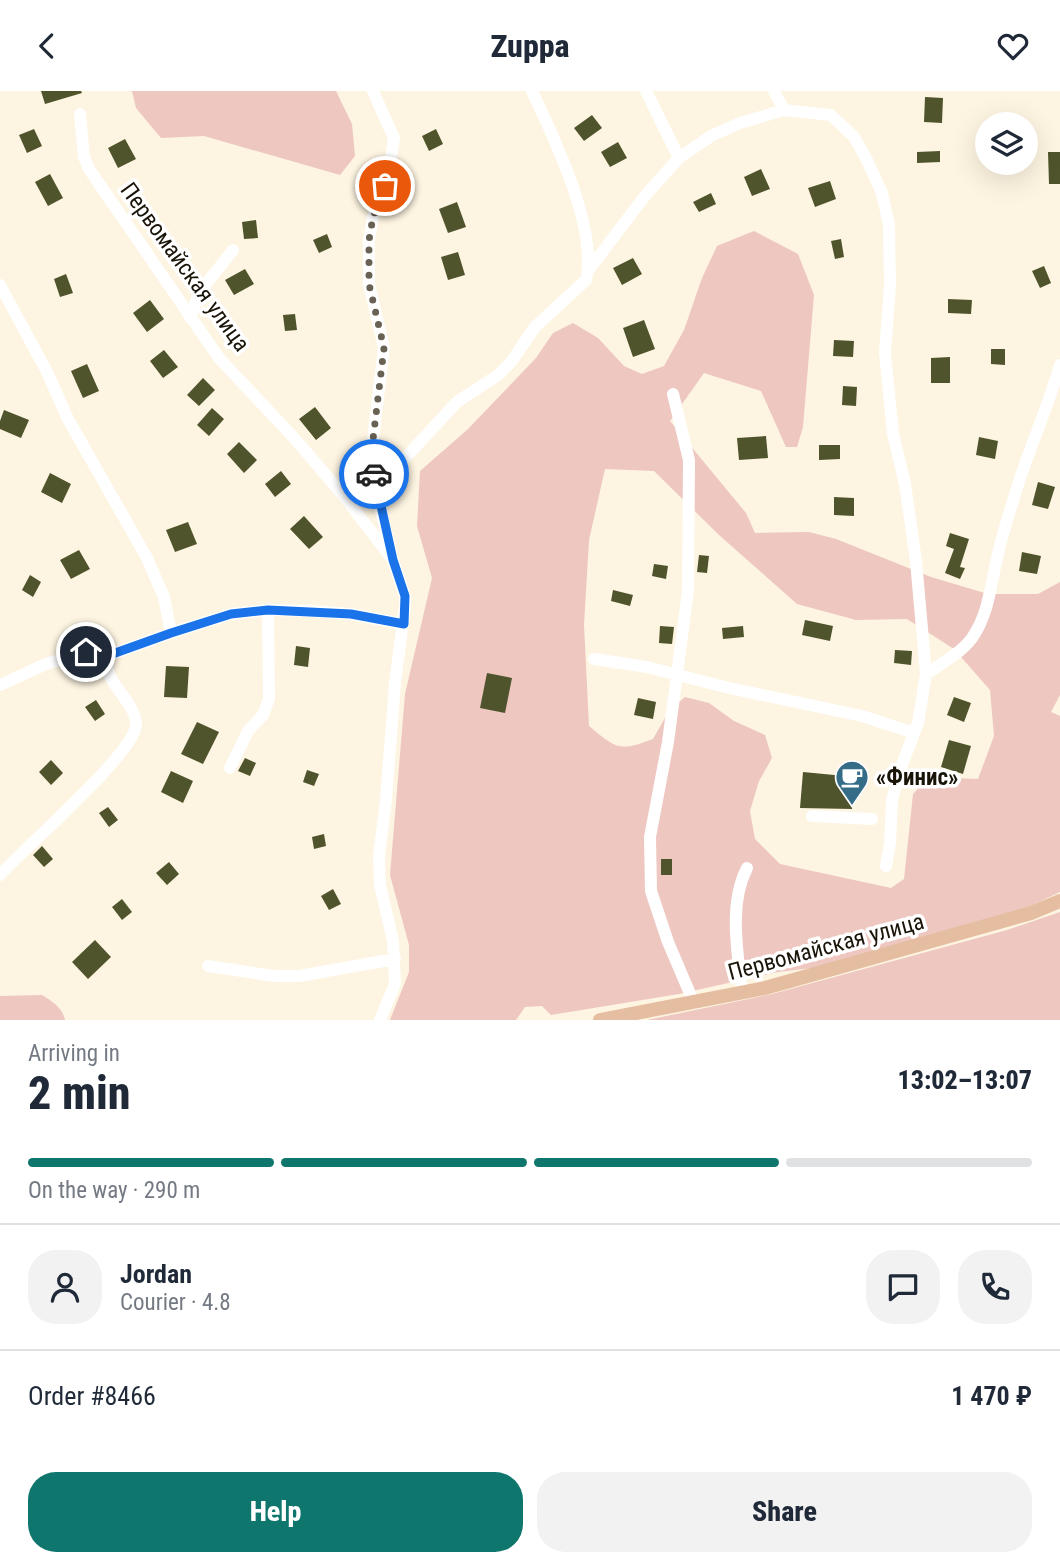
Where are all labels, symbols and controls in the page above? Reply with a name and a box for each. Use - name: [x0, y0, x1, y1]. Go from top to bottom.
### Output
- icon: back: [28, 27, 66, 65]
- text: Zuppa: [490, 27, 570, 65]
- icon: heart: [994, 27, 1032, 65]
- map controls: [975, 112, 1038, 175]
- button: layers: [975, 112, 1038, 175]
- pin: [355, 156, 415, 216]
- icon: bag: [366, 167, 404, 205]
- street label: Первомайская улица: [115, 177, 255, 357]
- courier: [339, 439, 409, 509]
- icon: car: [355, 455, 393, 493]
- pin: [56, 622, 116, 682]
- icon: home: [67, 633, 105, 671]
- cafe icon: «Финис»: [833, 758, 871, 807]
- place label: «Финис»: [876, 764, 958, 791]
- street label: Первомайская улица: [725, 908, 927, 986]
- text: Arriving in: [28, 1040, 120, 1067]
- text: 13:02–13:07: [898, 1065, 1032, 1095]
- text: 2 min: [28, 1066, 131, 1120]
- text: On the way · 290 m: [28, 1177, 200, 1204]
- button: person: [28, 1250, 102, 1324]
- button: chat: [866, 1250, 940, 1324]
- button: phone: [958, 1250, 1032, 1324]
- text: Jordan: [120, 1259, 192, 1289]
- text: Courier · 4.8: [120, 1289, 231, 1316]
- text: Order #8466: [28, 1381, 156, 1411]
- text: 1 470 ₽: [951, 1381, 1032, 1411]
- button: Help: [28, 1472, 523, 1552]
- button: Share: [537, 1472, 1032, 1552]

